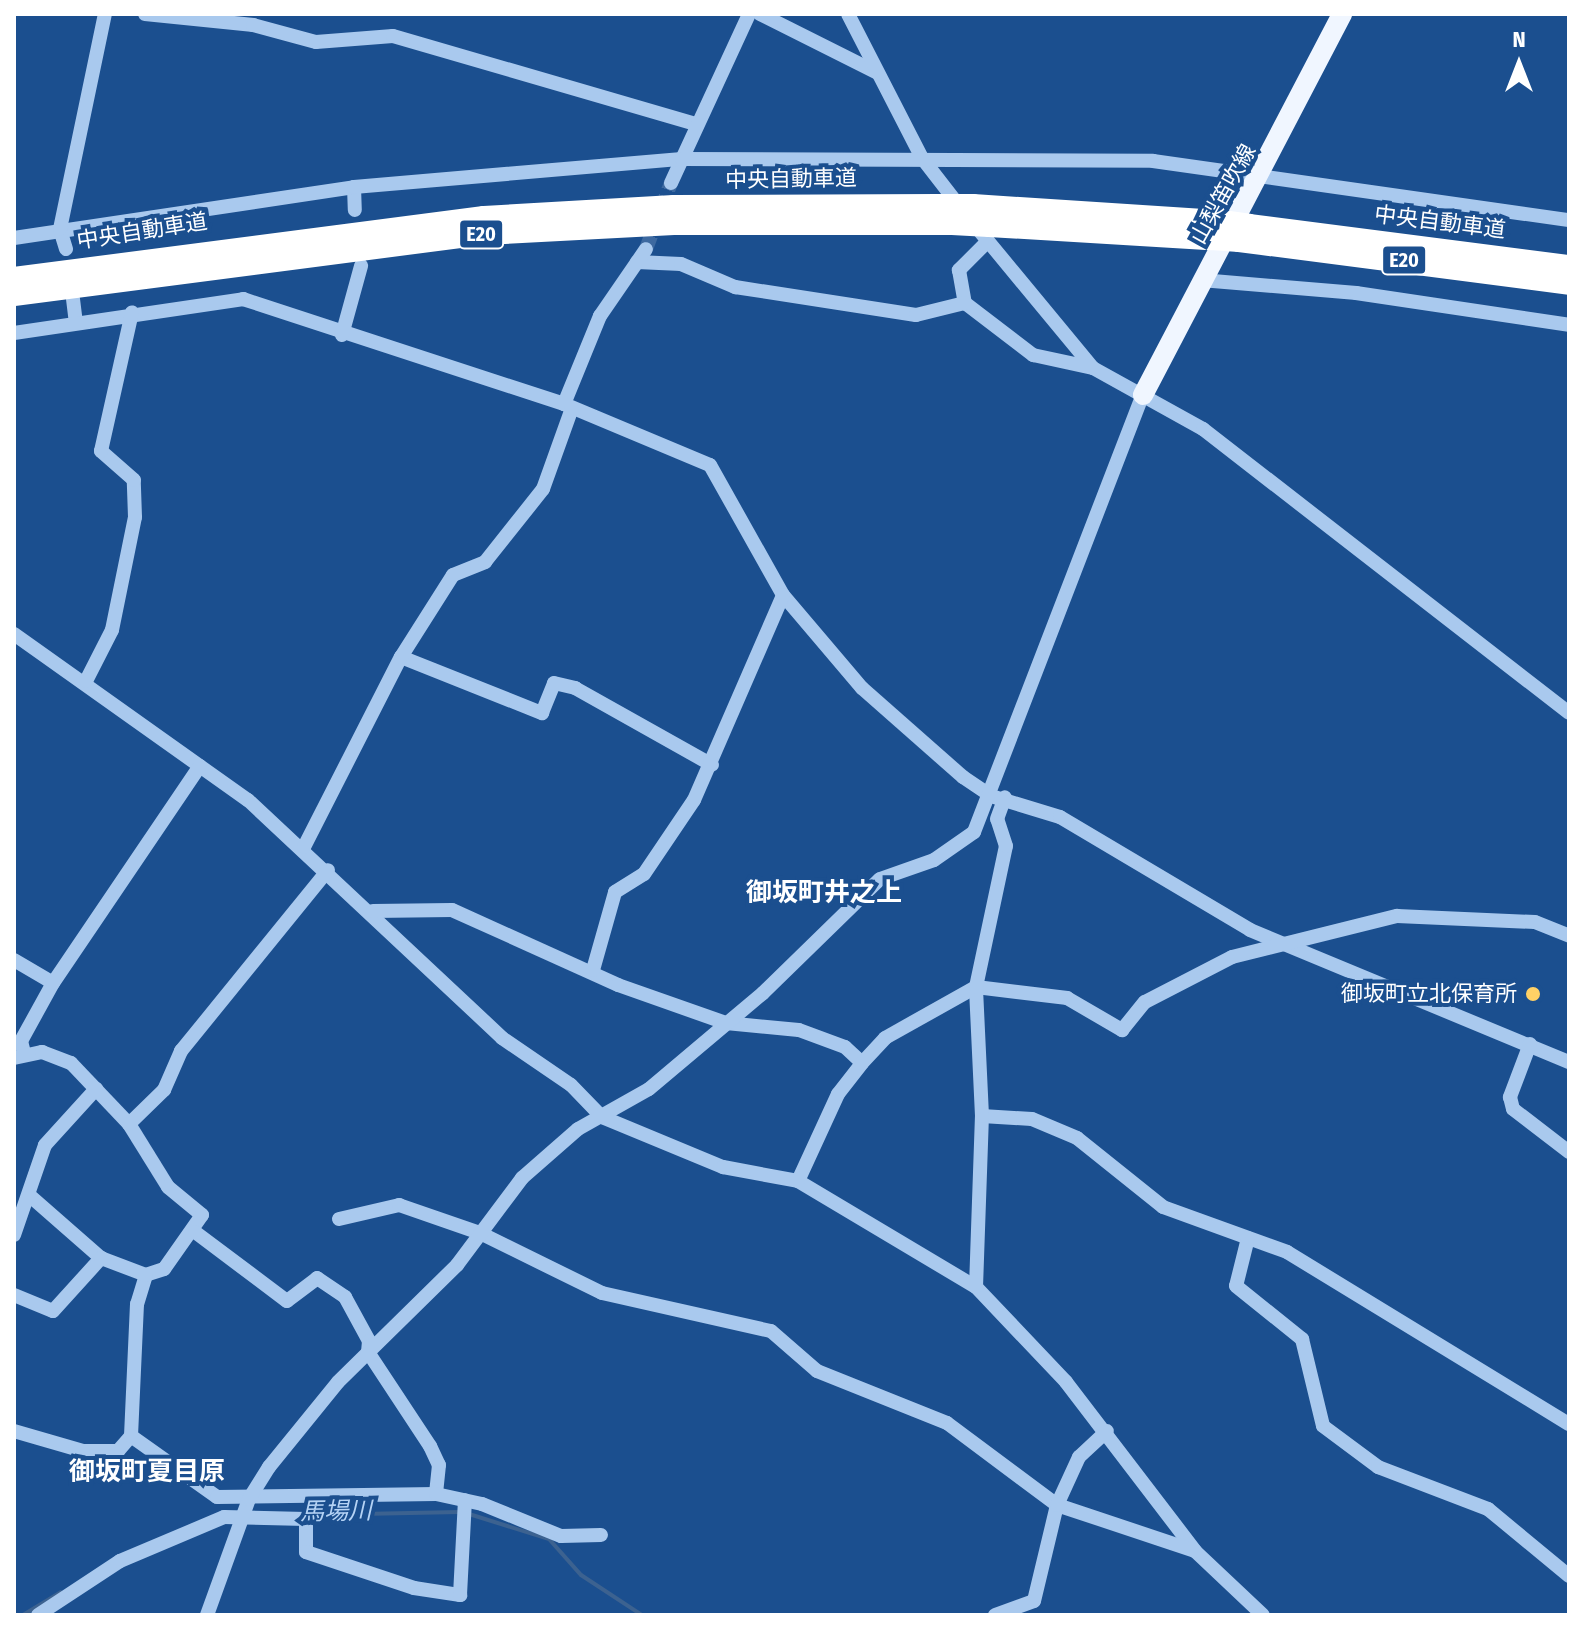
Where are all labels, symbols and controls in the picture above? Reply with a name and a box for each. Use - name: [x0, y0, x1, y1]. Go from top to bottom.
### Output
- north arrow: [1479, 24, 1559, 104]
- text: N: [1512, 26, 1526, 53]
- street label: 山梨笛吹線: [1185, 139, 1261, 249]
- street label: 中央自動車道: [725, 165, 857, 193]
- street label: 中央自動車道: [1373, 201, 1507, 243]
- street label: 中央自動車道: [75, 208, 209, 254]
- road number: E20: [457, 218, 505, 250]
- road number: E20: [1380, 244, 1428, 276]
- district label: 御坂町井之上: [746, 877, 902, 909]
- place label: 御坂町立北保育所: [1341, 981, 1517, 1007]
- marker: 御坂町立北保育所: [1524, 985, 1542, 1003]
- district label: 御坂町夏目原: [69, 1456, 225, 1488]
- water label: 馬場川: [300, 1497, 372, 1527]

